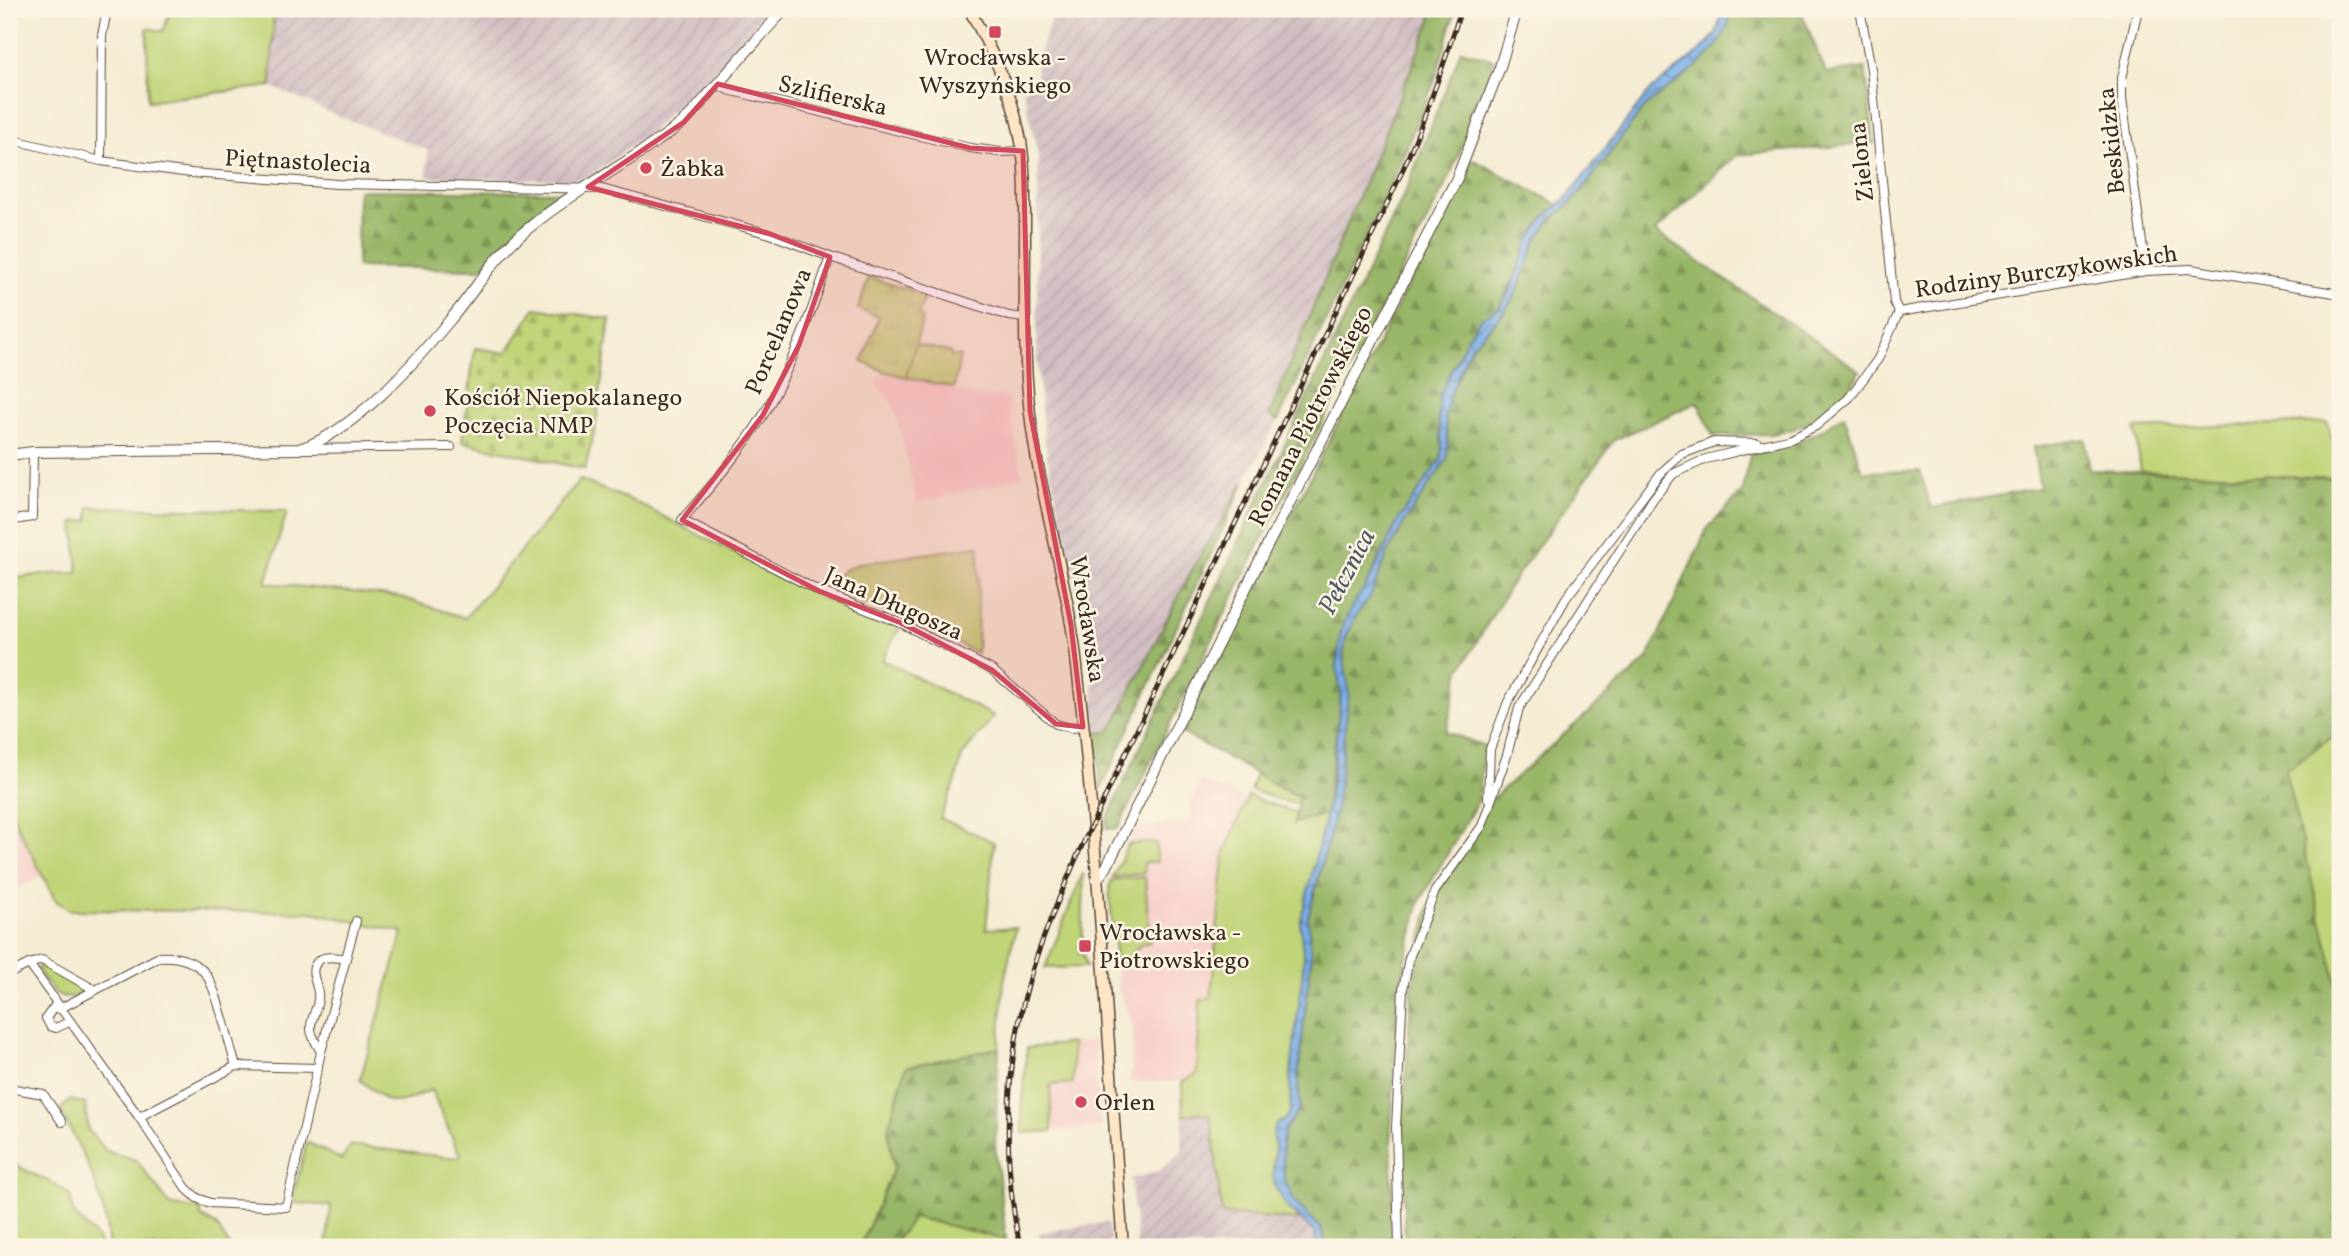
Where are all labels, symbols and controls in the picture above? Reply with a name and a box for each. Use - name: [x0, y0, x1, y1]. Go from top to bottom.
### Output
- marker: Wrocławska - Wyszyńskiego: [987, 24, 1003, 40]
- place label: Wrocławska - Wyszyńskiego: [919, 42, 1071, 104]
- street label: Szlifierska: [774, 68, 891, 126]
- street label: Beskidzka: [2090, 86, 2136, 196]
- street label: Zielona: [1842, 120, 1884, 203]
- street label: Piętnastolecia: [224, 142, 372, 184]
- place label: Żabka: [660, 153, 725, 187]
- marker: Żabka: [638, 160, 654, 176]
- street label: Rodziny Burczykowskich: [1913, 238, 2180, 308]
- street label: Porcelanowa: [738, 263, 822, 401]
- street label: Romana Piotrowskiego: [1241, 301, 1382, 533]
- place label: Kościół Niepokalanego Poczęcia NMP: [444, 382, 682, 444]
- marker: Kościół Niepokalanego Poczęcia NMP: [422, 403, 438, 419]
- water label: Pełcznica: [1310, 523, 1385, 621]
- street label: Wrocławska: [1059, 553, 1113, 685]
- street label: Jana Długosza: [818, 559, 968, 651]
- place label: Wrocławska - Piotrowskiego: [1099, 917, 1250, 979]
- marker: Wrocławska - Piotrowskiego: [1077, 938, 1093, 954]
- place label: Orlen: [1095, 1087, 1155, 1121]
- marker: Orlen: [1073, 1094, 1089, 1110]

